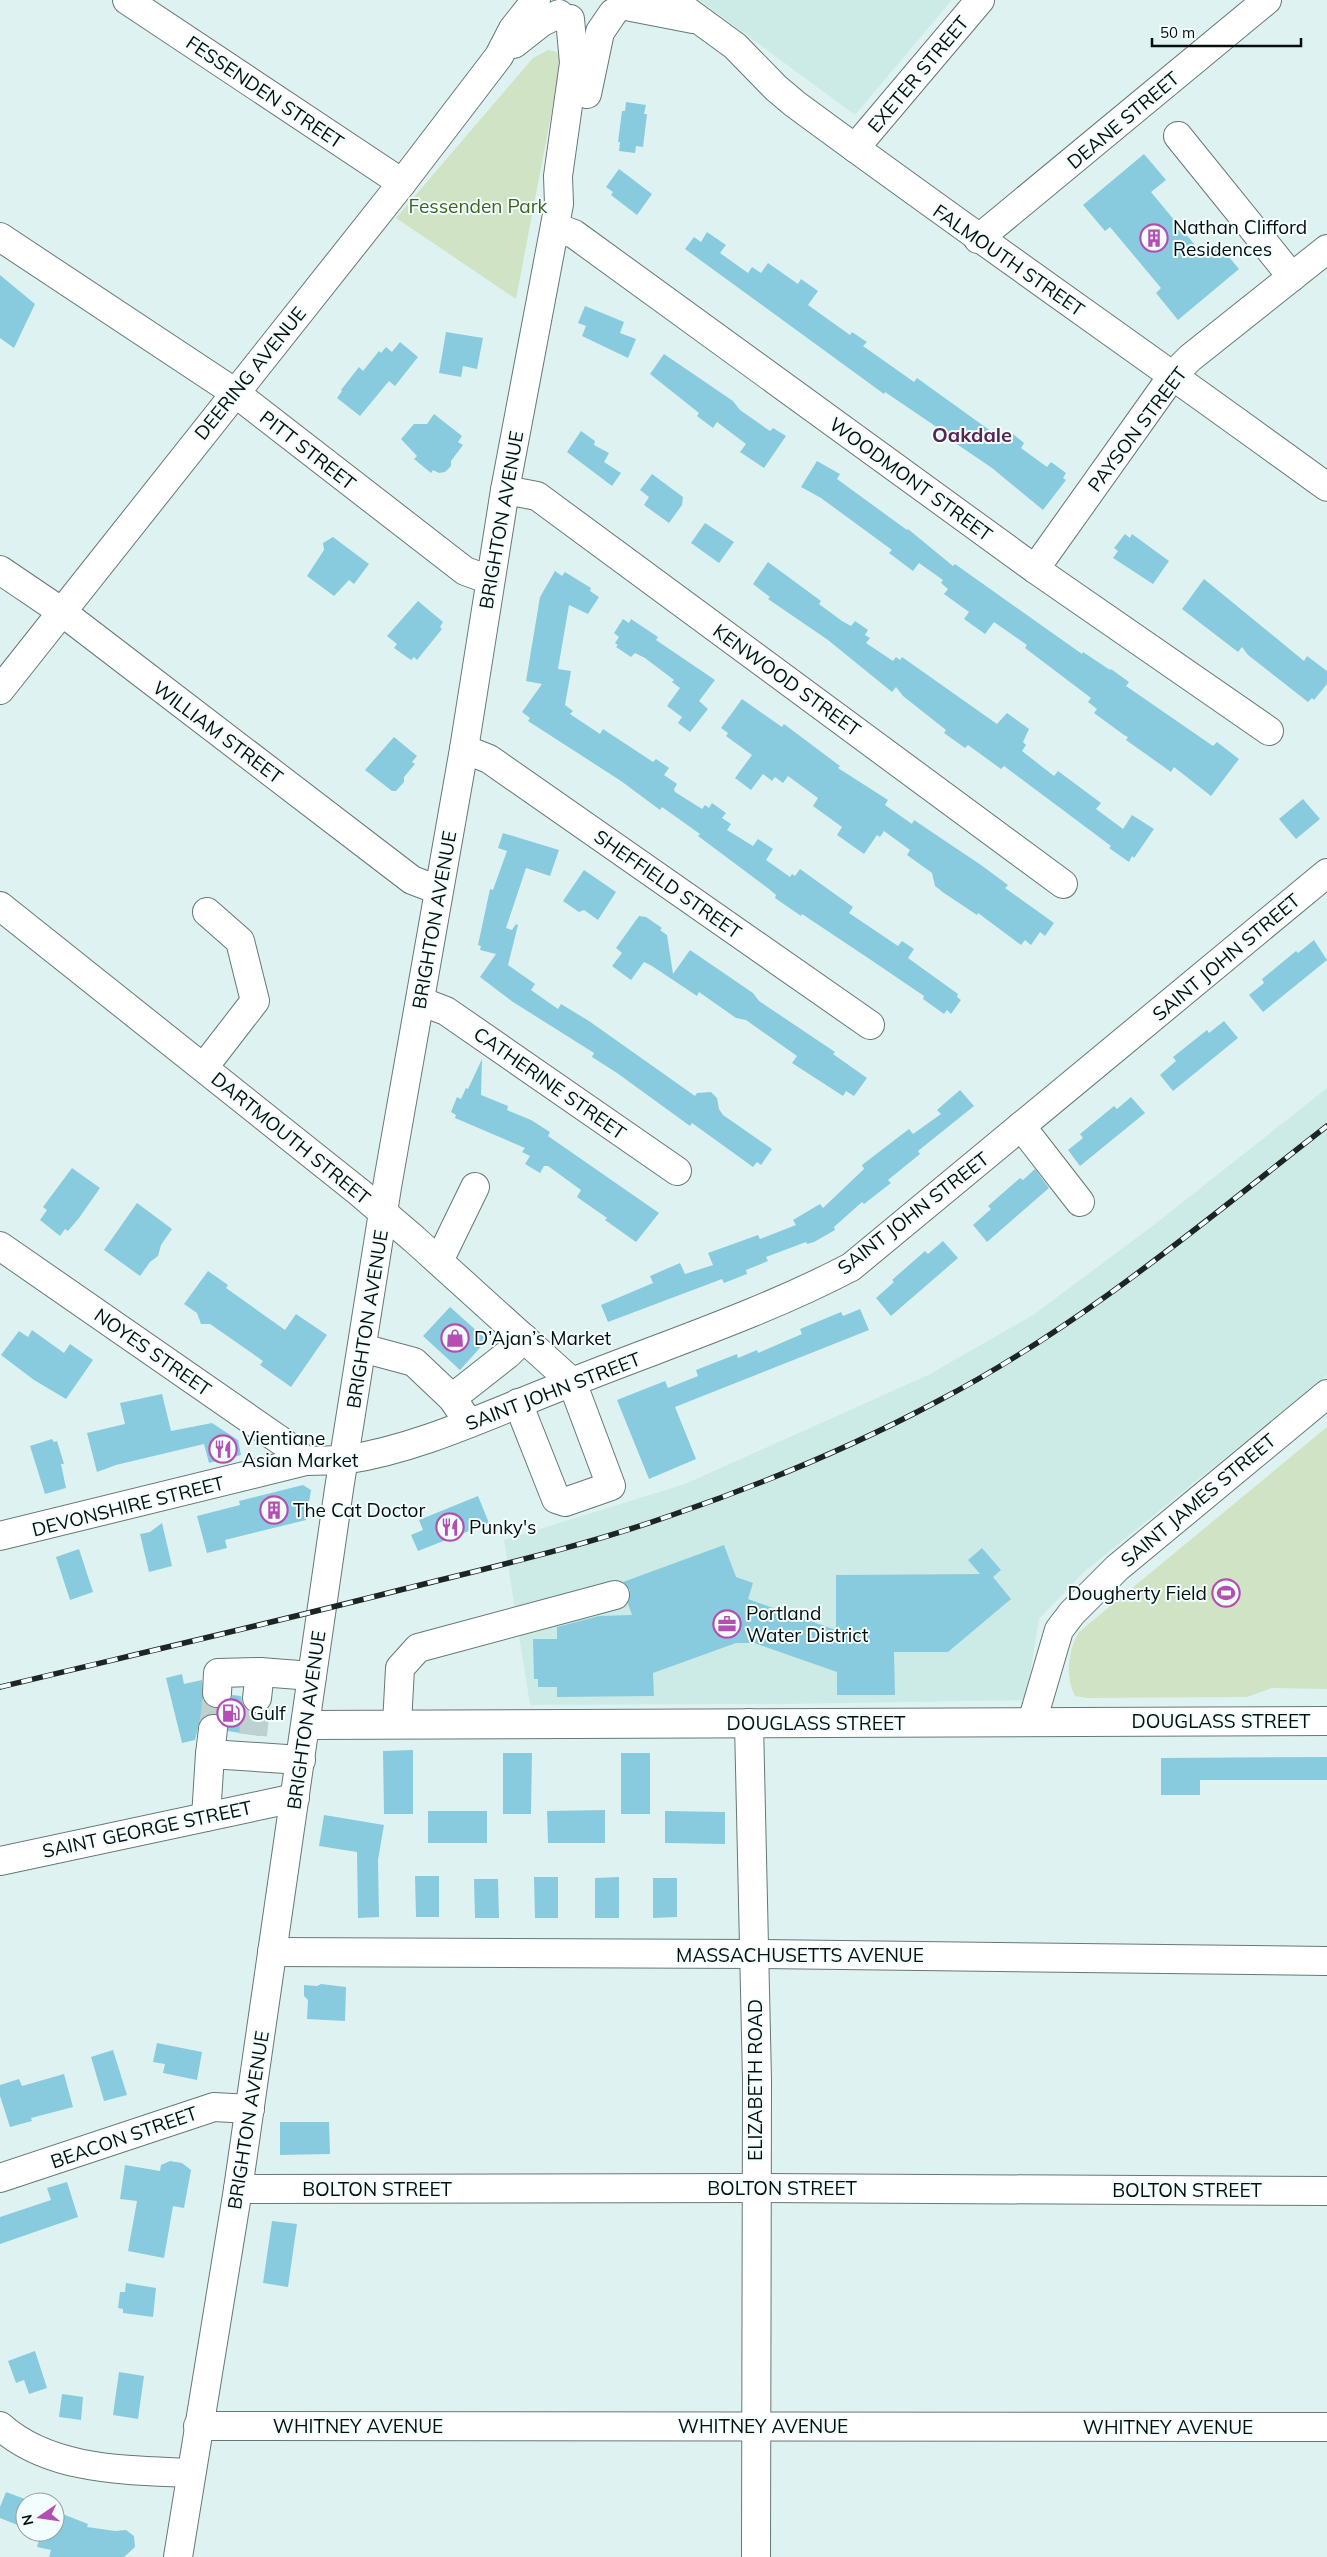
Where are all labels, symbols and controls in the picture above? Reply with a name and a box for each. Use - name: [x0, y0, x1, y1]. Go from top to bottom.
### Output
- street label: EXETER STREET: [862, 10, 974, 137]
- scale bar: [1152, 15, 1301, 47]
- text: 50 m: [1160, 23, 1195, 42]
- street label: FESSENDEN STREET: [182, 30, 349, 154]
- street label: DEANE STREET: [1062, 66, 1184, 174]
- park label: Fessenden Park: [409, 194, 548, 218]
- street label: FALMOUTH STREET: [929, 199, 1090, 322]
- place label: Nathan Clifford Residences: [1173, 215, 1307, 261]
- building icon: Nathan Clifford Residences: [1139, 223, 1169, 253]
- street label: DEERING AVENUE: [189, 302, 311, 444]
- street label: PAYSON STREET: [1082, 361, 1192, 496]
- street label: PITT STREET: [255, 405, 361, 495]
- street label: WOODMONT STREET: [825, 412, 998, 547]
- district label: Oakdale: [932, 422, 1012, 447]
- street label: BRIGHTON AVENUE: [474, 429, 528, 611]
- street label: KENWOOD STREET: [709, 618, 866, 742]
- street label: WILLIAM STREET: [148, 675, 288, 789]
- street label: SHEFFIELD STREET: [590, 824, 747, 944]
- street label: BRIGHTON AVENUE: [407, 829, 461, 1011]
- street label: SAINT JOHN STREET: [1147, 888, 1305, 1026]
- street label: CATHERINE STREET: [469, 1021, 631, 1145]
- street label: DARTMOUTH STREET: [207, 1066, 376, 1210]
- street label: SAINT JOHN STREET: [832, 1146, 994, 1280]
- street label: BRIGHTON AVENUE: [341, 1228, 393, 1410]
- street label: NOYES STREET: [90, 1303, 217, 1402]
- shop icon: D’Ajan’s Market: [440, 1323, 470, 1353]
- place label: D’Ajan’s Market: [474, 1326, 612, 1350]
- street label: SAINT JOHN STREET: [462, 1346, 644, 1435]
- place label: Vientiane Asian Market: [242, 1426, 359, 1472]
- street label: SAINT JAMES STREET: [1115, 1428, 1281, 1572]
- restaurant icon: Vientiane Asian Market: [208, 1434, 238, 1464]
- street label: DEVONSHIRE STREET: [29, 1470, 227, 1542]
- building icon: The Cat Doctor: [259, 1495, 289, 1525]
- place label: The Cat Doctor: [293, 1498, 425, 1522]
- restaurant icon: Punky's: [435, 1512, 465, 1542]
- place label: Punky's: [469, 1515, 537, 1539]
- sports icon: Dougherty Field: [1211, 1578, 1241, 1608]
- place label: Dougherty Field: [1067, 1581, 1207, 1605]
- place label: Portland Water District: [746, 1601, 869, 1647]
- office icon: Portland Water District: [712, 1609, 742, 1639]
- street label: BRIGHTON AVENUE: [282, 1629, 330, 1811]
- fuel station icon: Gulf: [216, 1698, 246, 1728]
- place label: Gulf: [250, 1701, 286, 1725]
- street label: DOUGLASS STREET: [1132, 1709, 1311, 1733]
- street label: DOUGLASS STREET: [727, 1711, 906, 1735]
- street label: SAINT GEORGE STREET: [40, 1795, 255, 1863]
- street label: MASSACHUSETTS AVENUE: [676, 1943, 924, 1967]
- street label: ELIZABETH ROAD: [743, 1999, 767, 2161]
- street label: BRIGHTON AVENUE: [222, 2029, 274, 2211]
- street label: BEACON STREET: [47, 2100, 201, 2173]
- street label: BOLTON STREET: [707, 2176, 857, 2200]
- street label: BOLTON STREET: [302, 2177, 452, 2201]
- street label: BOLTON STREET: [1112, 2178, 1262, 2202]
- street label: WHITNEY AVENUE: [273, 2414, 443, 2438]
- street label: WHITNEY AVENUE: [678, 2414, 848, 2438]
- street label: WHITNEY AVENUE: [1083, 2415, 1253, 2439]
- north arrow: [15, 2492, 65, 2542]
- text: N: [17, 2513, 37, 2527]

